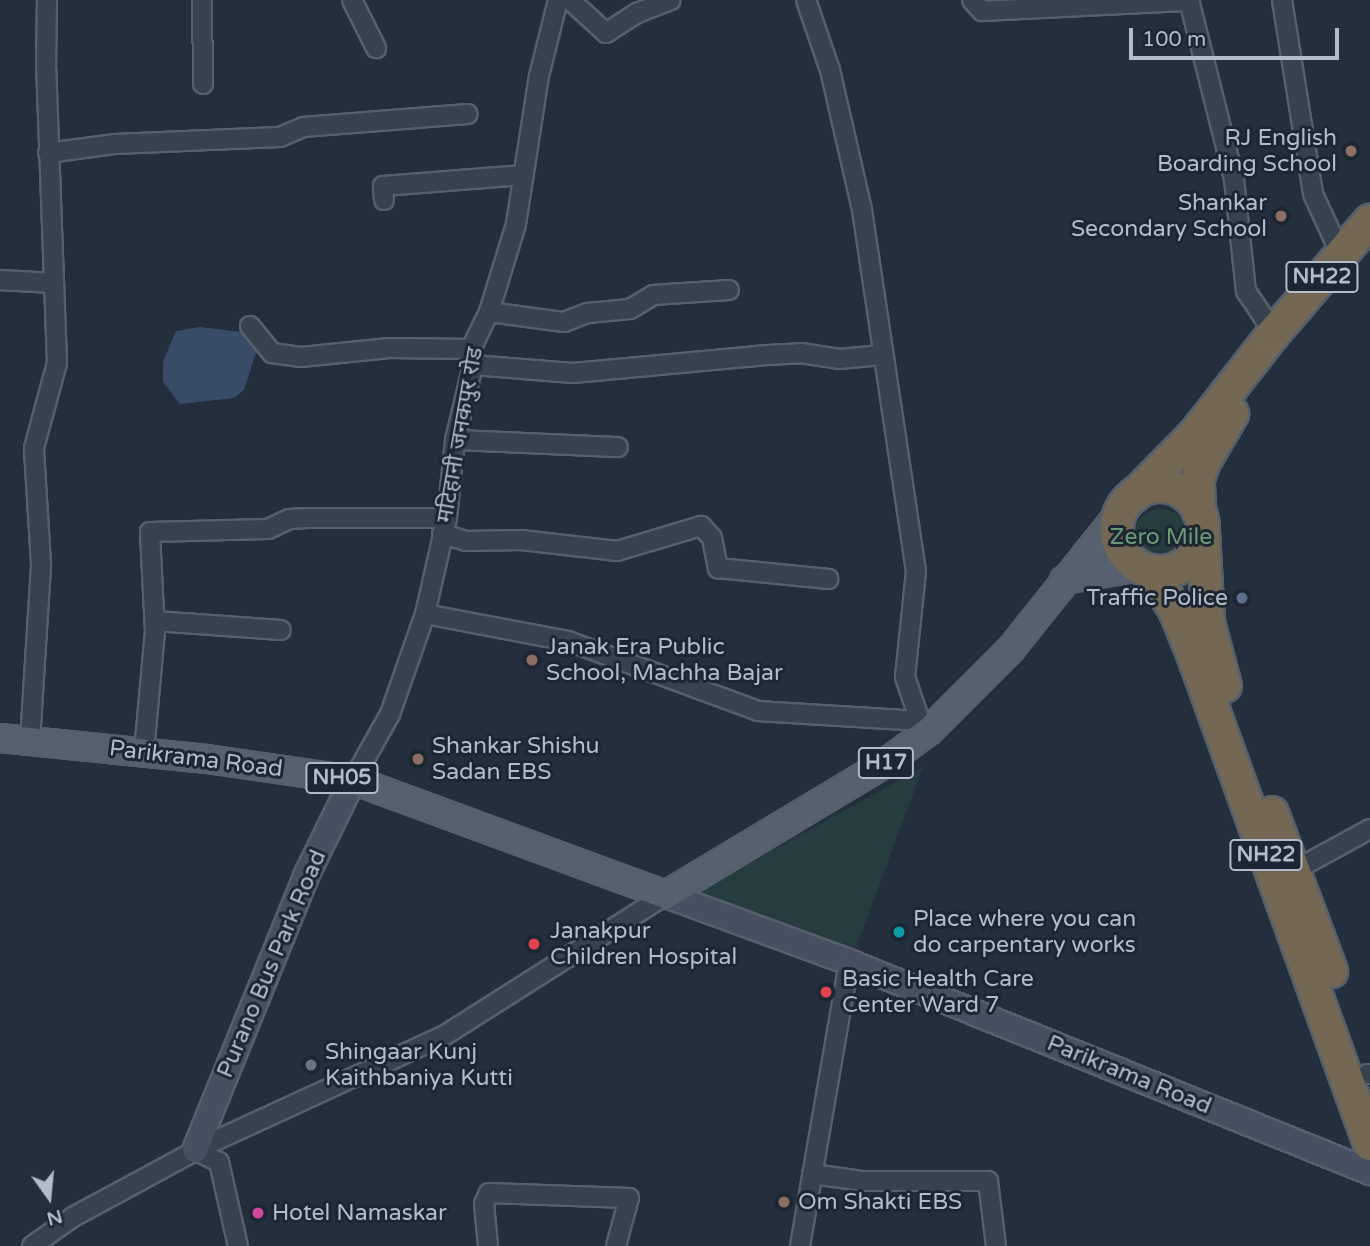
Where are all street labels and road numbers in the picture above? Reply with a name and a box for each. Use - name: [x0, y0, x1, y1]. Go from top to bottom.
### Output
- road number: NH22: [1285, 260, 1359, 294]
- street label: मटिहानी जनकपुर रोड: [431, 345, 489, 525]
- street label: Parikrama Road: [108, 735, 284, 783]
- road number: H17: [856, 746, 916, 780]
- road number: NH05: [305, 760, 379, 796]
- road number: NH22: [1229, 838, 1303, 872]
- street label: Purano Bus Park Road: [211, 846, 333, 1082]
- street label: Parikrama Road: [1043, 1030, 1215, 1120]

